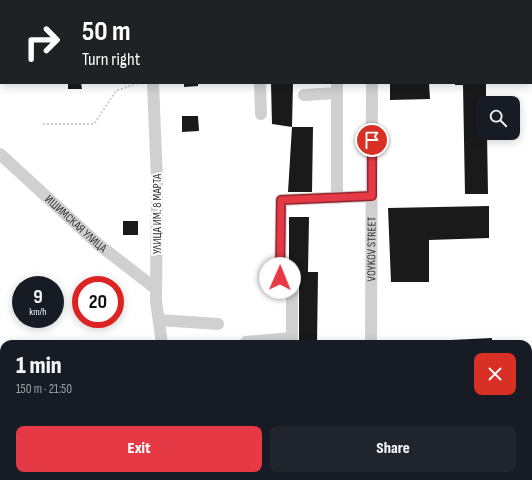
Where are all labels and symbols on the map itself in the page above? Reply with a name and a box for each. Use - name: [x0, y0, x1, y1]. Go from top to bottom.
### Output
- pin: [355, 123, 389, 157]
- street label: УЛИЦА ИМ. 8 МАРТА: [150, 173, 165, 254]
- street label: ИШИМСКАЯ УЛИЦА: [42, 192, 111, 256]
- street label: VOYKOV STREET: [364, 216, 379, 281]
- position arrow: [259, 257, 301, 299]
- speed limit sign: 20: [72, 276, 124, 328]

